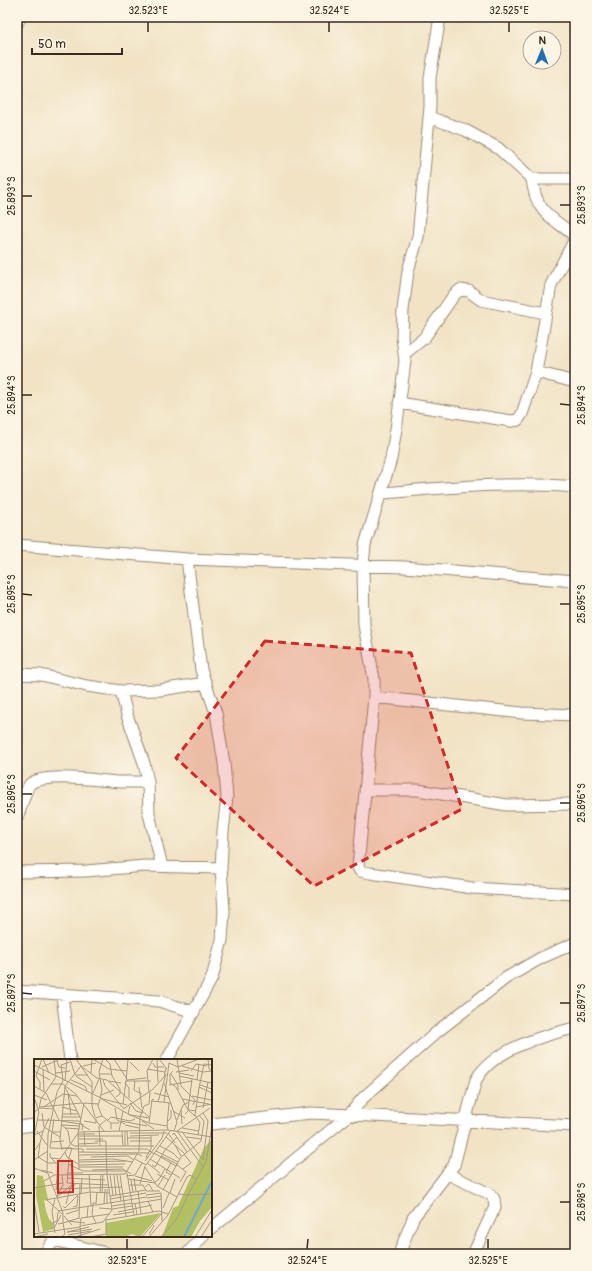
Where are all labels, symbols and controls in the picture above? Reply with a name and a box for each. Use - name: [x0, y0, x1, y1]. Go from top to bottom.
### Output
- text: 32.523°E: [128, 5, 168, 17]
- text: 32.524°E: [309, 5, 349, 17]
- text: 32.525°E: [489, 5, 529, 17]
- scale bar: [32, 30, 122, 56]
- north arrow: [522, 30, 562, 70]
- text: N: [538, 34, 547, 47]
- text: 50 m: [38, 37, 66, 52]
- text: 25.893°S: [6, 176, 18, 216]
- text: 25.893°S: [576, 185, 588, 225]
- text: 25.894°S: [6, 375, 18, 415]
- text: 25.894°S: [576, 385, 588, 425]
- text: 25.895°S: [6, 574, 18, 614]
- text: 25.895°S: [576, 584, 588, 624]
- text: 25.896°S: [6, 774, 18, 814]
- text: 25.896°S: [576, 783, 588, 823]
- text: 25.897°S: [6, 973, 18, 1012]
- text: 25.897°S: [576, 983, 588, 1022]
- inset map: [34, 1059, 212, 1237]
- text: 25.898°S: [6, 1174, 18, 1212]
- text: 25.898°S: [576, 1183, 588, 1221]
- text: 32.523°E: [107, 1255, 147, 1267]
- text: 32.524°E: [287, 1255, 327, 1267]
- text: 32.525°E: [468, 1255, 508, 1267]

